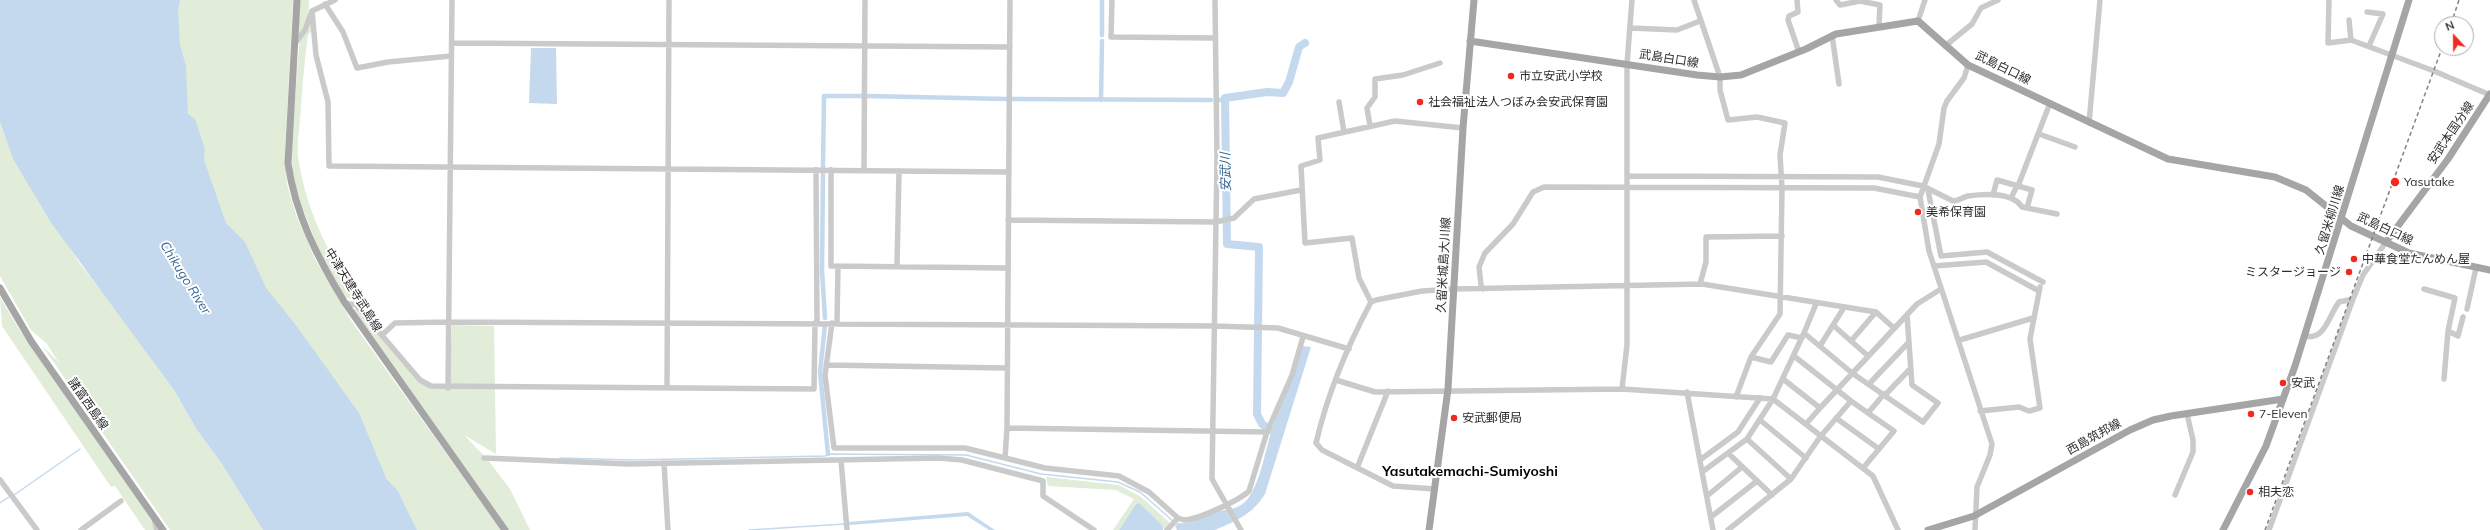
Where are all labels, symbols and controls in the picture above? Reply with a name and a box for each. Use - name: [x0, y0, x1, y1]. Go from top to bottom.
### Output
- north arrow: [2434, 16, 2474, 56]
- text: N: [2443, 18, 2456, 34]
- street label: 武島白口線: [1638, 47, 1700, 71]
- street label: 武島白口線: [1973, 48, 2033, 88]
- place label: 市立安武小学校: [1519, 69, 1603, 83]
- marker: 市立安武小学校: [1506, 71, 1516, 81]
- place label: 社会福祉法人つぼみ会安武保育園: [1428, 95, 1608, 109]
- marker: 社会福祉法人つぼみ会安武保育園: [1415, 97, 1425, 107]
- street label: 安武本国分線: [2425, 99, 2477, 167]
- water label: 安武川: [1218, 152, 1234, 192]
- place label: Yasutake: [2404, 175, 2454, 189]
- marker: Yasutake: [2389, 176, 2401, 188]
- street label: 久留米柳川線: [2313, 183, 2347, 257]
- place label: 美希保育園: [1926, 205, 1986, 219]
- marker: 美希保育園: [1913, 207, 1923, 217]
- street label: 武島白口線: [2355, 210, 2415, 248]
- street label: 久留米城島大川線: [1434, 217, 1454, 313]
- water label: Chikugo River: [156, 239, 214, 317]
- street label: 中津天建寺武島線: [321, 245, 385, 335]
- place label: 中華食堂たんめん屋: [2362, 252, 2470, 266]
- marker: 中華食堂たんめん屋: [2349, 254, 2359, 264]
- place label: ミスタージョージ: [2245, 265, 2341, 279]
- marker: ミスタージョージ: [2344, 267, 2354, 277]
- street label: 諸富西島線: [65, 375, 111, 433]
- place label: 安武: [2291, 376, 2315, 390]
- marker: 安武: [2278, 378, 2288, 388]
- place label: 7-Eleven: [2259, 407, 2308, 421]
- marker: 7-Eleven: [2246, 409, 2256, 419]
- place label: 安武郵便局: [1462, 411, 1522, 425]
- marker: 安武郵便局: [1449, 413, 1459, 423]
- street label: 西島筑邦線: [2064, 416, 2124, 458]
- district label: Yasutakemachi-Sumiyoshi: [1382, 464, 1558, 480]
- place label: 相夫恋: [2258, 485, 2294, 499]
- marker: 相夫恋: [2245, 487, 2255, 497]

